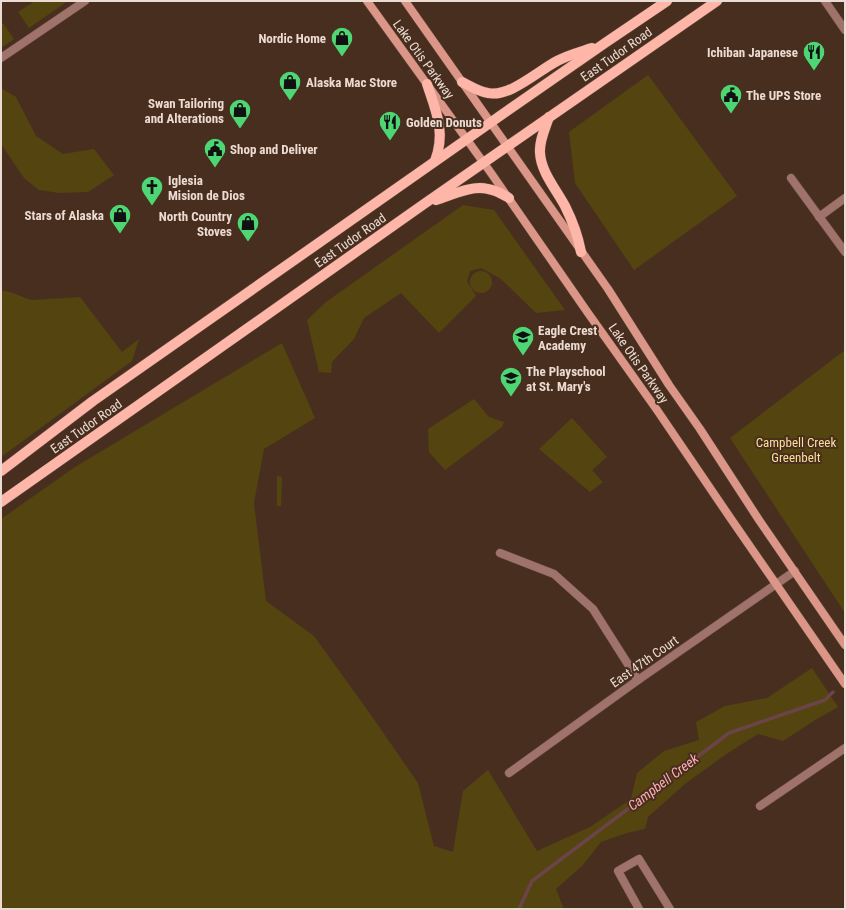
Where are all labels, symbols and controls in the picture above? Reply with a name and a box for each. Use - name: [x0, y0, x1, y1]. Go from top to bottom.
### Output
- street label: Lake Otis Parkway: [390, 17, 458, 102]
- street label: East Tudor Road: [578, 24, 655, 85]
- shop icon: Nordic Home: [329, 25, 355, 58]
- place label: Nordic Home: [258, 31, 326, 46]
- restaurant icon: Ichiban Japanese: [801, 39, 827, 72]
- place label: Ichiban Japanese: [707, 45, 798, 60]
- shop icon: Alaska Mac Store: [277, 69, 303, 102]
- place label: Alaska Mac Store: [306, 75, 397, 90]
- public building icon: The UPS Store: [718, 82, 744, 115]
- place label: The UPS Store: [746, 88, 821, 103]
- place label: Swan Tailoring and Alterations: [145, 96, 224, 126]
- shop icon: Swan Tailoring and Alterations: [227, 97, 253, 130]
- restaurant icon: Golden Donuts: [377, 109, 403, 142]
- place label: Golden Donuts: [406, 115, 482, 130]
- public building icon: Shop and Deliver: [202, 136, 228, 169]
- place label: Shop and Deliver: [230, 142, 318, 157]
- place label: Iglesia Mision de Dios: [168, 173, 245, 203]
- church icon: Iglesia Mision de Dios: [139, 174, 165, 207]
- shop icon: Stars of Alaska: [107, 202, 133, 235]
- place label: Stars of Alaska: [25, 208, 104, 223]
- place label: North Country Stoves: [159, 209, 232, 239]
- shop icon: North Country Stoves: [235, 210, 261, 243]
- street label: East Tudor Road: [312, 210, 389, 271]
- street label: Lake Otis Parkway: [606, 321, 672, 407]
- place label: Eagle Crest Academy: [538, 323, 597, 353]
- school or university icon: Eagle Crest Academy: [510, 324, 536, 357]
- place label: The Playschool at St. Mary's: [526, 364, 606, 394]
- school or university icon: The Playschool at St. Mary's: [498, 365, 524, 398]
- street label: East Tudor Road: [48, 396, 125, 457]
- park label: Campbell Creek Greenbelt: [756, 435, 836, 465]
- street label: East 47th Court: [607, 632, 681, 690]
- water label: Campbell Creek: [625, 750, 702, 814]

